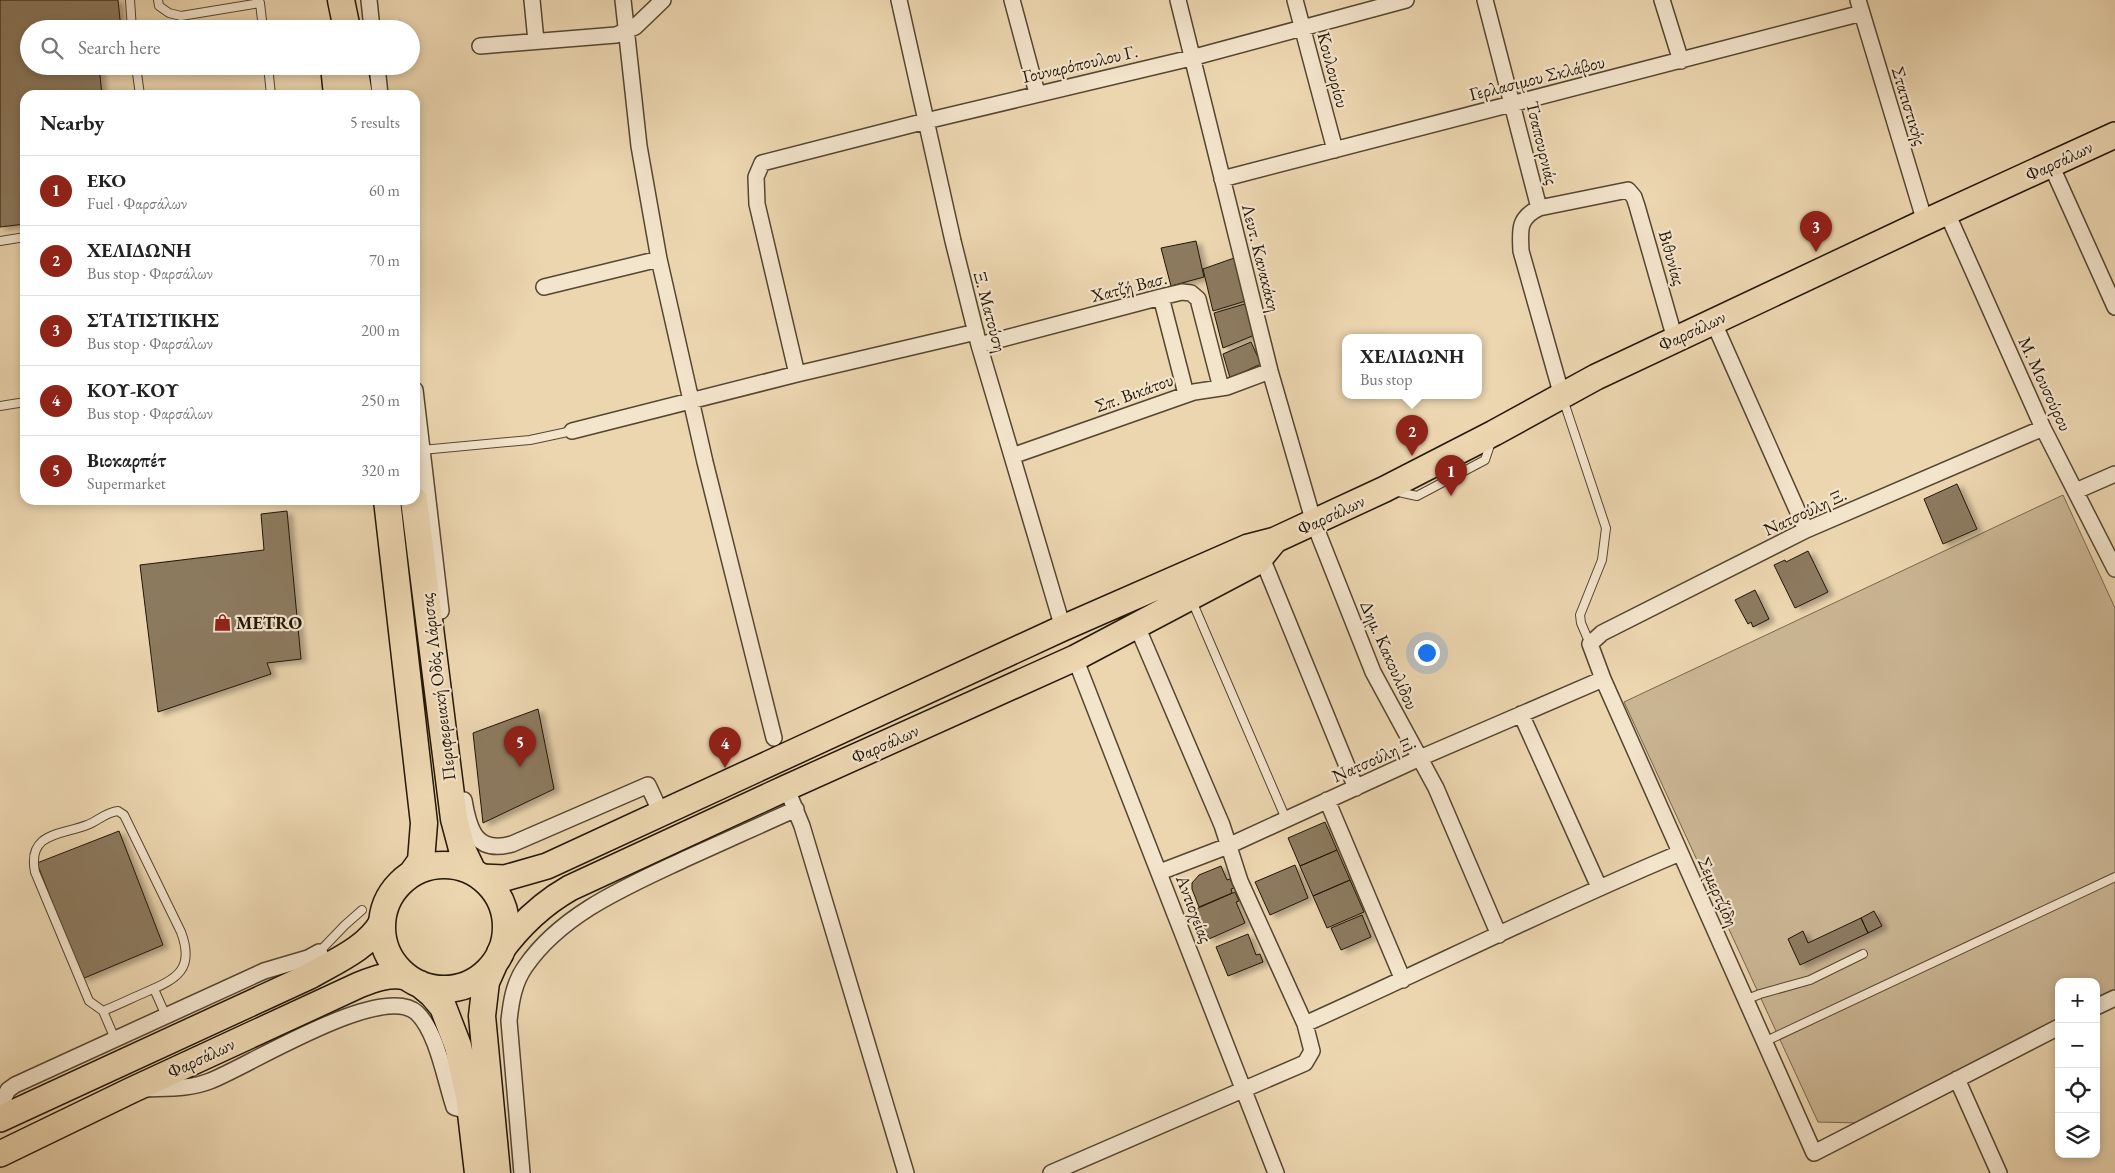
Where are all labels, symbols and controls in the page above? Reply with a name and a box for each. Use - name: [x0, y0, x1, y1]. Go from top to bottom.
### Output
- search box: [20, 20, 420, 75]
- street label: Κουλουρίου: [1312, 29, 1355, 110]
- icon: search: [38, 34, 66, 62]
- text: Search here: [78, 35, 160, 60]
- street label: Γουναρόπουλου Γ.: [1020, 39, 1140, 88]
- street label: Γερλασιμου Σκλάβου: [1467, 50, 1607, 105]
- street label: Στατιστικής: [1887, 64, 1932, 148]
- street label: Τσαπουρνιάς: [1521, 99, 1564, 187]
- text: Nearby: [40, 109, 104, 136]
- text: 5 results: [350, 112, 400, 133]
- street label: Φαρσάλων: [2021, 135, 2096, 186]
- text: EKO: [87, 168, 126, 193]
- text: 1: [52, 180, 60, 201]
- text: 60 m: [369, 180, 400, 201]
- text: Fuel · Φαρσάλων: [87, 193, 187, 214]
- street label: Λευτ. Κανακάκη: [1237, 201, 1286, 314]
- pin: 3: [1800, 211, 1832, 252]
- street label: Βιθυνίας: [1654, 228, 1691, 288]
- text: ΧΕΛΙΔΩΝΗ: [87, 238, 191, 263]
- text: 2: [52, 250, 60, 271]
- text: 70 m: [369, 250, 400, 271]
- text: Bus stop · Φαρσάλων: [87, 263, 213, 284]
- street label: Χατζή Βασ.: [1088, 266, 1169, 307]
- street label: Ξ. Ματούση: [969, 269, 1012, 355]
- street label: Φαρσάλων: [1654, 305, 1729, 356]
- text: ΣΤΑΤΙΣΤΙΚΗΣ: [87, 308, 219, 333]
- text: 3: [52, 320, 60, 341]
- text: 200 m: [361, 320, 400, 341]
- text: Bus stop · Φαρσάλων: [87, 333, 213, 354]
- street label: Μ. Μουσούρου: [2014, 333, 2077, 435]
- popup: [1342, 334, 1482, 399]
- text: ΧΕΛΙΔΩΝΗ: [1360, 344, 1464, 369]
- street label: Σπ. Βικάτου: [1091, 368, 1176, 417]
- text: Bus stop: [1360, 369, 1412, 390]
- text: ΚΟΥ-ΚΟΥ: [87, 378, 179, 403]
- text: 4: [52, 390, 60, 411]
- text: 250 m: [361, 390, 400, 411]
- text: Bus stop · Φαρσάλων: [87, 403, 213, 424]
- pin: 2: [1396, 415, 1428, 456]
- text: Βιοκαρπέτ: [87, 448, 166, 473]
- pin: 1: [1435, 455, 1467, 496]
- text: 5: [52, 460, 60, 481]
- text: 320 m: [361, 460, 400, 481]
- text: Supermarket: [87, 473, 166, 494]
- street label: Νατσούλη Ξ.: [1759, 482, 1850, 541]
- street label: Φαρσάλων: [1293, 489, 1368, 540]
- street label: Περιφερειακή Οδός Λάρισας: [415, 592, 460, 782]
- street label: Δημ. Κακουλίδου: [1355, 597, 1424, 713]
- place label: METRO: [236, 611, 303, 634]
- shop icon: METRO: [212, 613, 232, 633]
- your location: [1414, 640, 1440, 666]
- street label: Φαρσάλων: [847, 718, 922, 769]
- pin: 5: [504, 726, 536, 767]
- pin: 4: [709, 727, 741, 768]
- street label: Νατσούλη Ξ.: [1328, 730, 1419, 787]
- street label: Σεμερτζίδη: [1693, 853, 1744, 930]
- street label: Αντιοχείας: [1171, 871, 1218, 946]
- map controls: [2055, 978, 2100, 1158]
- button: +: [2055, 978, 2100, 1023]
- button: −: [2055, 1023, 2100, 1068]
- street label: Φαρσάλων: [163, 1032, 238, 1083]
- button: locate: [2055, 1068, 2100, 1113]
- button: layers: [2055, 1113, 2100, 1158]

